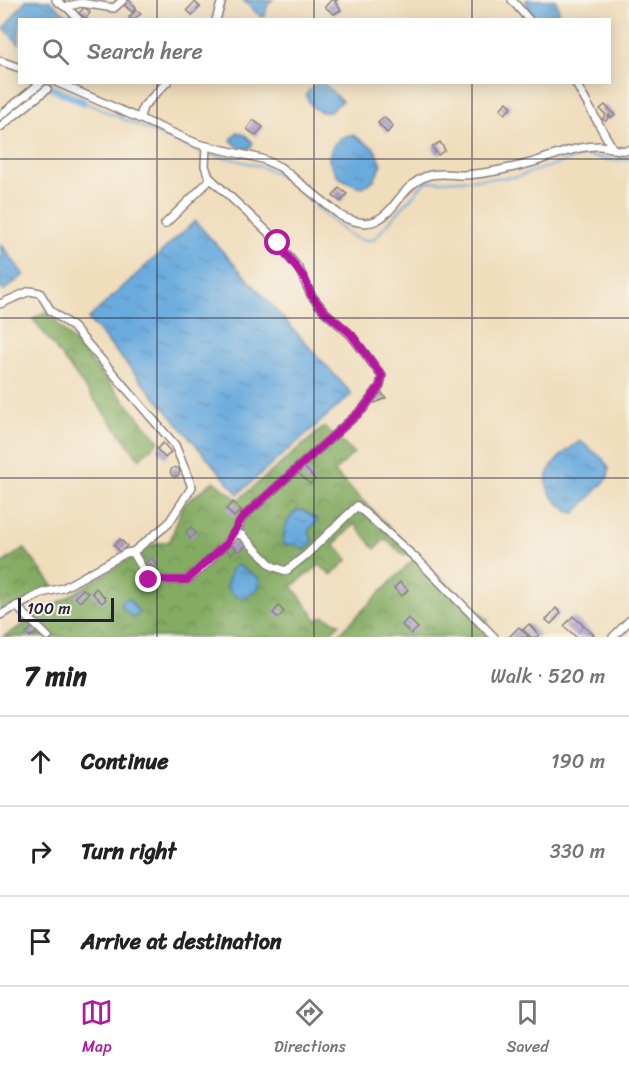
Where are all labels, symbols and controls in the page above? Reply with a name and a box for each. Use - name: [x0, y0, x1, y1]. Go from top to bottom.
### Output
- search box: [18, 18, 611, 84]
- text: Search here: [87, 32, 203, 71]
- icon: search: [39, 35, 72, 68]
- route start: [264, 229, 290, 255]
- route end: [135, 566, 161, 592]
- text: 100 m: [27, 594, 71, 623]
- scale bar: [18, 595, 114, 622]
- text: 7 min: [24, 653, 87, 699]
- text: Walk · 520 m: [491, 659, 605, 694]
- text: Continue: [81, 742, 169, 781]
- text: 190 m: [551, 744, 605, 779]
- icon: ahead: [24, 745, 57, 778]
- text: Turn right: [81, 832, 176, 871]
- text: 330 m: [550, 834, 605, 869]
- icon: right: [24, 835, 57, 868]
- text: Arrive at destination: [81, 922, 282, 961]
- icon: arrive: [24, 925, 57, 958]
- tab: Map: [80, 996, 113, 1061]
- tab: Directions: [274, 996, 346, 1061]
- tab: Saved: [506, 996, 549, 1061]

